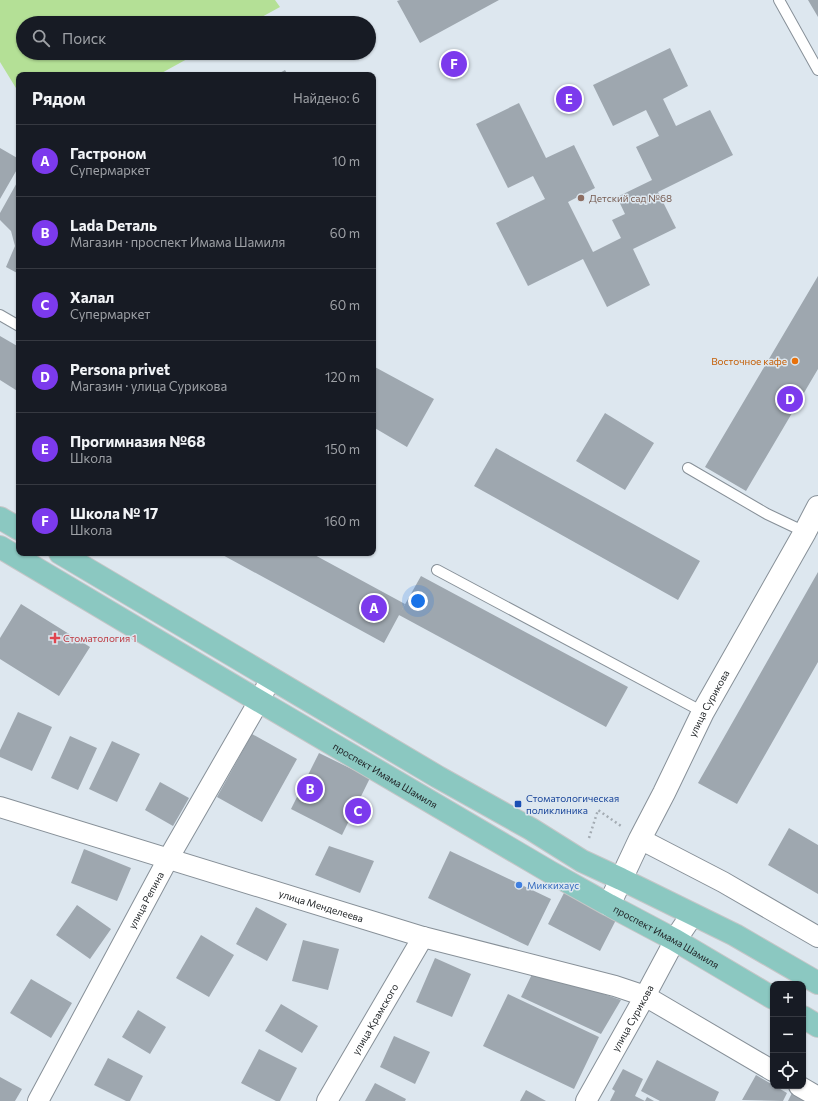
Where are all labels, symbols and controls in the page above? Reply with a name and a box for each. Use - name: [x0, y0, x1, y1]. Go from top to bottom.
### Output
- search box: [16, 16, 376, 60]
- icon: search: [30, 27, 52, 49]
- text: Поиск: [62, 29, 106, 47]
- pin: F: [441, 49, 467, 79]
- pin: E: [556, 84, 582, 114]
- text: Рядом: [32, 88, 86, 109]
- text: Найдено: 6: [293, 90, 360, 106]
- text: Гастроном: [70, 144, 146, 162]
- text: A: [40, 153, 50, 169]
- text: 10 m: [332, 153, 360, 169]
- text: Супермаркет: [70, 162, 150, 178]
- place label: Детский сад №68: [589, 192, 672, 204]
- marker: Детский сад №68: [576, 193, 586, 203]
- text: Lada Dеталь: [70, 216, 157, 234]
- text: B: [41, 225, 49, 241]
- text: 60 m: [330, 225, 360, 241]
- text: Магазин · проспект Имама Шамиля: [70, 234, 285, 250]
- text: Халал: [70, 288, 114, 306]
- text: C: [41, 297, 49, 313]
- text: 60 m: [330, 297, 360, 313]
- text: Супермаркет: [70, 306, 150, 322]
- place label: Восточное кафе: [711, 355, 787, 367]
- marker: Восточное кафе: [790, 356, 800, 366]
- text: Persona privet: [70, 360, 170, 378]
- text: D: [40, 369, 50, 385]
- text: 120 m: [325, 369, 360, 385]
- text: Магазин · улица Сурикова: [70, 378, 227, 394]
- pin: D: [777, 384, 803, 414]
- text: Прогимназия №68: [70, 432, 205, 450]
- text: E: [41, 441, 49, 457]
- text: 150 m: [325, 441, 360, 457]
- text: Школа: [70, 450, 112, 466]
- text: Школа № 17: [70, 504, 158, 522]
- text: F: [41, 513, 49, 529]
- text: 160 m: [324, 513, 360, 529]
- text: Школа: [70, 522, 112, 538]
- your location: [408, 591, 428, 611]
- pin: A: [361, 593, 387, 623]
- place label: Стоматология 1: [63, 632, 136, 644]
- marker: Стоматология 1: [50, 633, 60, 643]
- street label: улица Сурикова: [686, 668, 732, 739]
- street label: проспект Имама Шамиля: [331, 740, 440, 811]
- pin: B: [297, 774, 323, 804]
- place label: Стоматологическая поликлиника: [526, 792, 619, 816]
- pin: C: [345, 796, 371, 826]
- marker: Стоматологическая поликлиника: [513, 799, 523, 809]
- street label: улица Репина: [126, 870, 166, 931]
- place label: Миккихаус: [527, 879, 579, 891]
- marker: Миккихаус: [514, 880, 524, 890]
- street label: улица Менделеева: [277, 887, 365, 924]
- street label: проспект Имама Шамиля: [611, 903, 721, 971]
- street label: улица Крамского: [349, 981, 401, 1057]
- map controls: [770, 981, 806, 1089]
- button: +: [770, 981, 806, 1017]
- street label: улица Сурикова: [609, 983, 656, 1054]
- button: −: [770, 1017, 806, 1053]
- button: locate: [770, 1053, 806, 1089]

